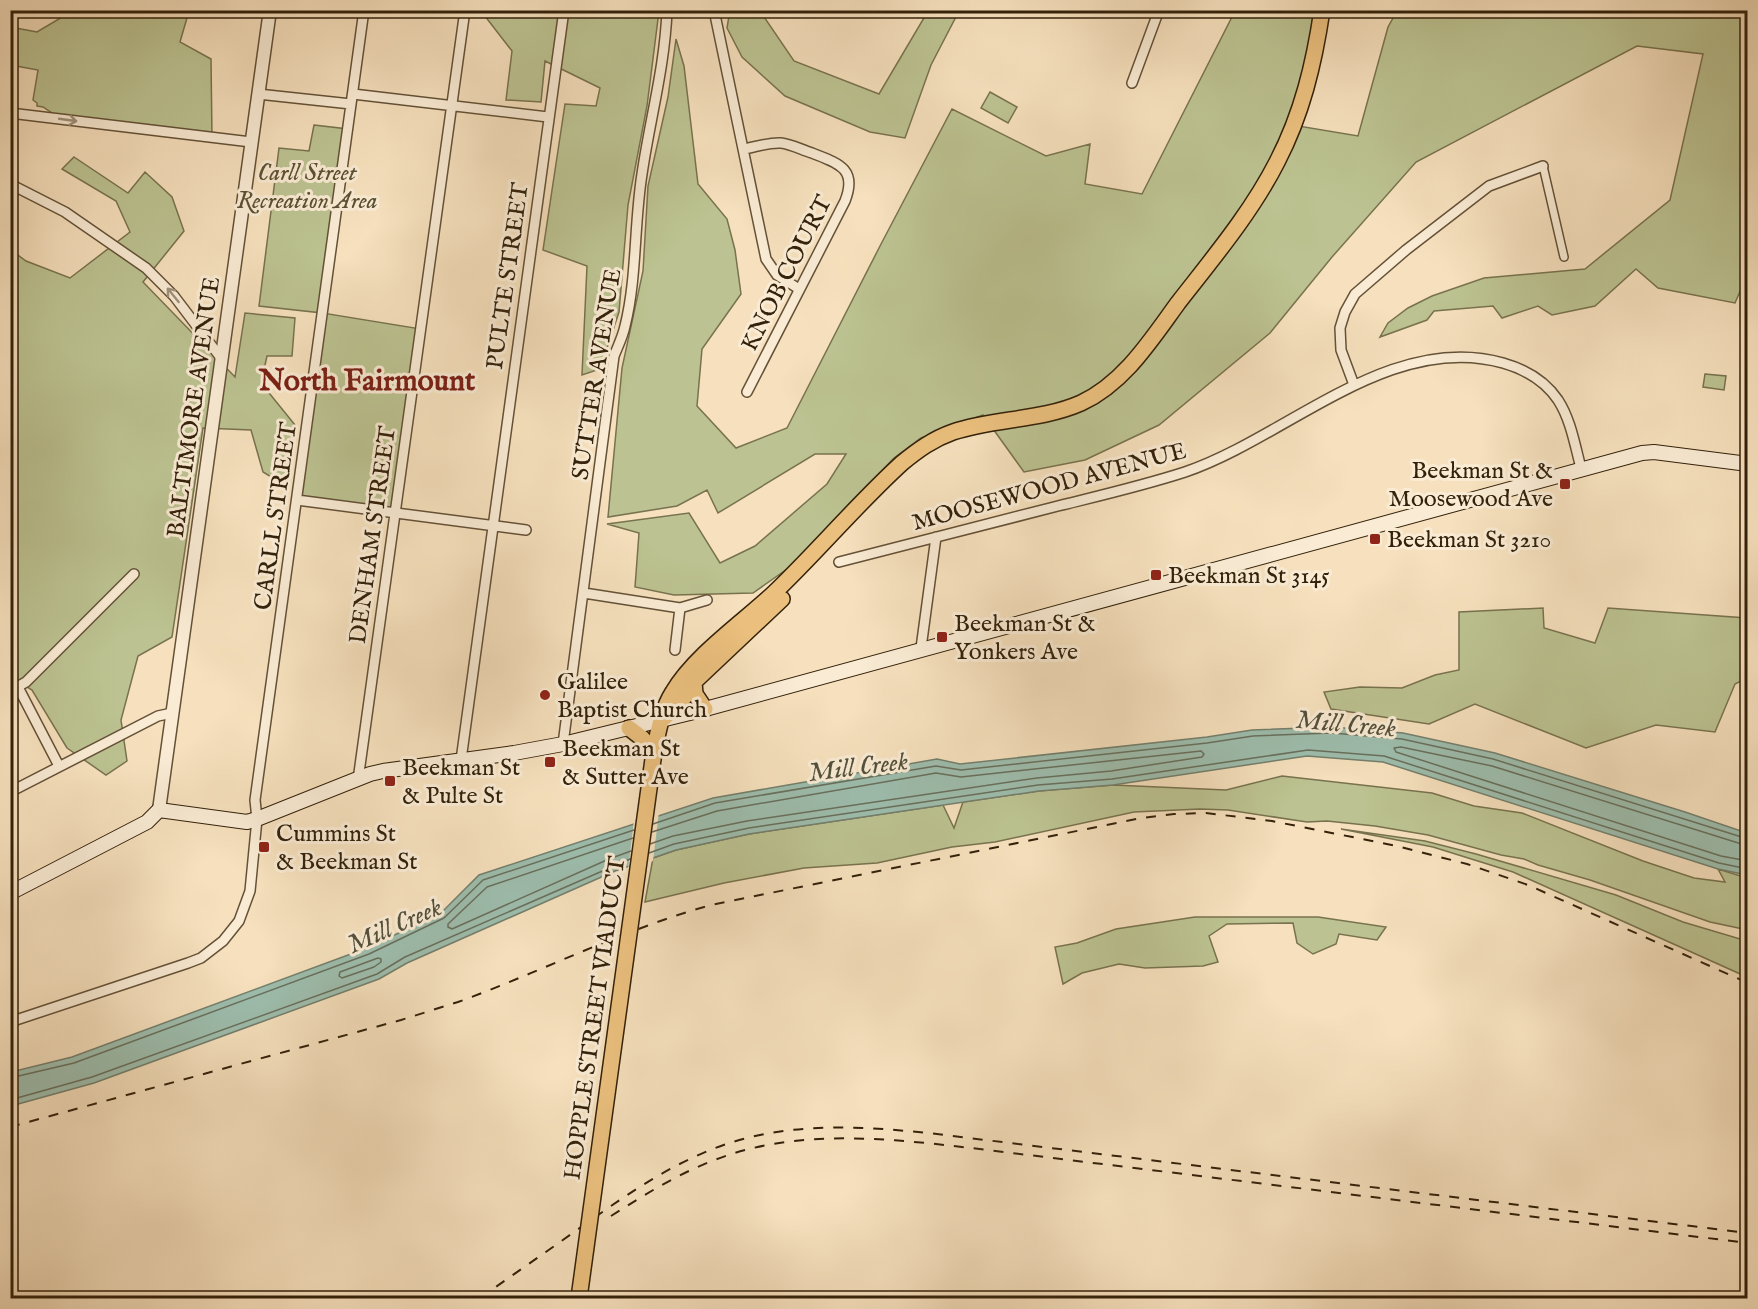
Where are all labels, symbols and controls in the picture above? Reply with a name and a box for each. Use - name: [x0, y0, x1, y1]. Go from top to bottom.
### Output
- one-way arrow: [58, 115, 78, 126]
- park label: Carll Street Recreation Area: [237, 158, 377, 217]
- street label: PULTE STREET: [480, 180, 537, 372]
- street label: KNOB COURT: [735, 190, 840, 357]
- street label: SUTTER AVENUE: [565, 266, 629, 482]
- street label: BALTIMORE AVENUE: [161, 275, 228, 540]
- one-way arrow: [166, 288, 179, 304]
- district label: North Fairmount: [258, 363, 476, 401]
- street label: CARLL STREET: [248, 420, 305, 612]
- street label: DENHAM STREET: [343, 424, 404, 646]
- street label: MOOSEWOOD AVENUE: [909, 436, 1190, 539]
- place label: Beekman St & Moosewood Ave: [1389, 456, 1553, 515]
- marker: Beekman St & Moosewood Ave: [1558, 477, 1572, 491]
- place label: Beekman St 3210: [1387, 525, 1551, 556]
- marker: Beekman St 3210: [1368, 532, 1382, 546]
- place label: Beekman St 3145: [1168, 561, 1330, 592]
- marker: Beekman St 3145: [1149, 568, 1163, 582]
- place label: Beekman St & Yonkers Ave: [954, 609, 1096, 668]
- marker: Beekman St & Yonkers Ave: [935, 630, 949, 644]
- place label: Galilee Baptist Church: [557, 667, 707, 726]
- marker: Galilee Baptist Church: [538, 688, 552, 702]
- water label: Mill Creek: [1295, 704, 1398, 745]
- place label: Beekman St & Sutter Ave: [562, 734, 689, 793]
- water label: Mill Creek: [806, 745, 910, 790]
- place label: Beekman St & Pulte St: [402, 753, 520, 812]
- marker: Beekman St & Sutter Ave: [543, 755, 557, 769]
- marker: Beekman St & Pulte St: [383, 774, 397, 788]
- place label: Cummins St & Beekman St: [276, 819, 418, 878]
- marker: Cummins St & Beekman St: [257, 840, 271, 854]
- street label: HOPPLE STREET VIADUCT: [557, 854, 634, 1182]
- water label: Mill Creek: [342, 891, 448, 962]

